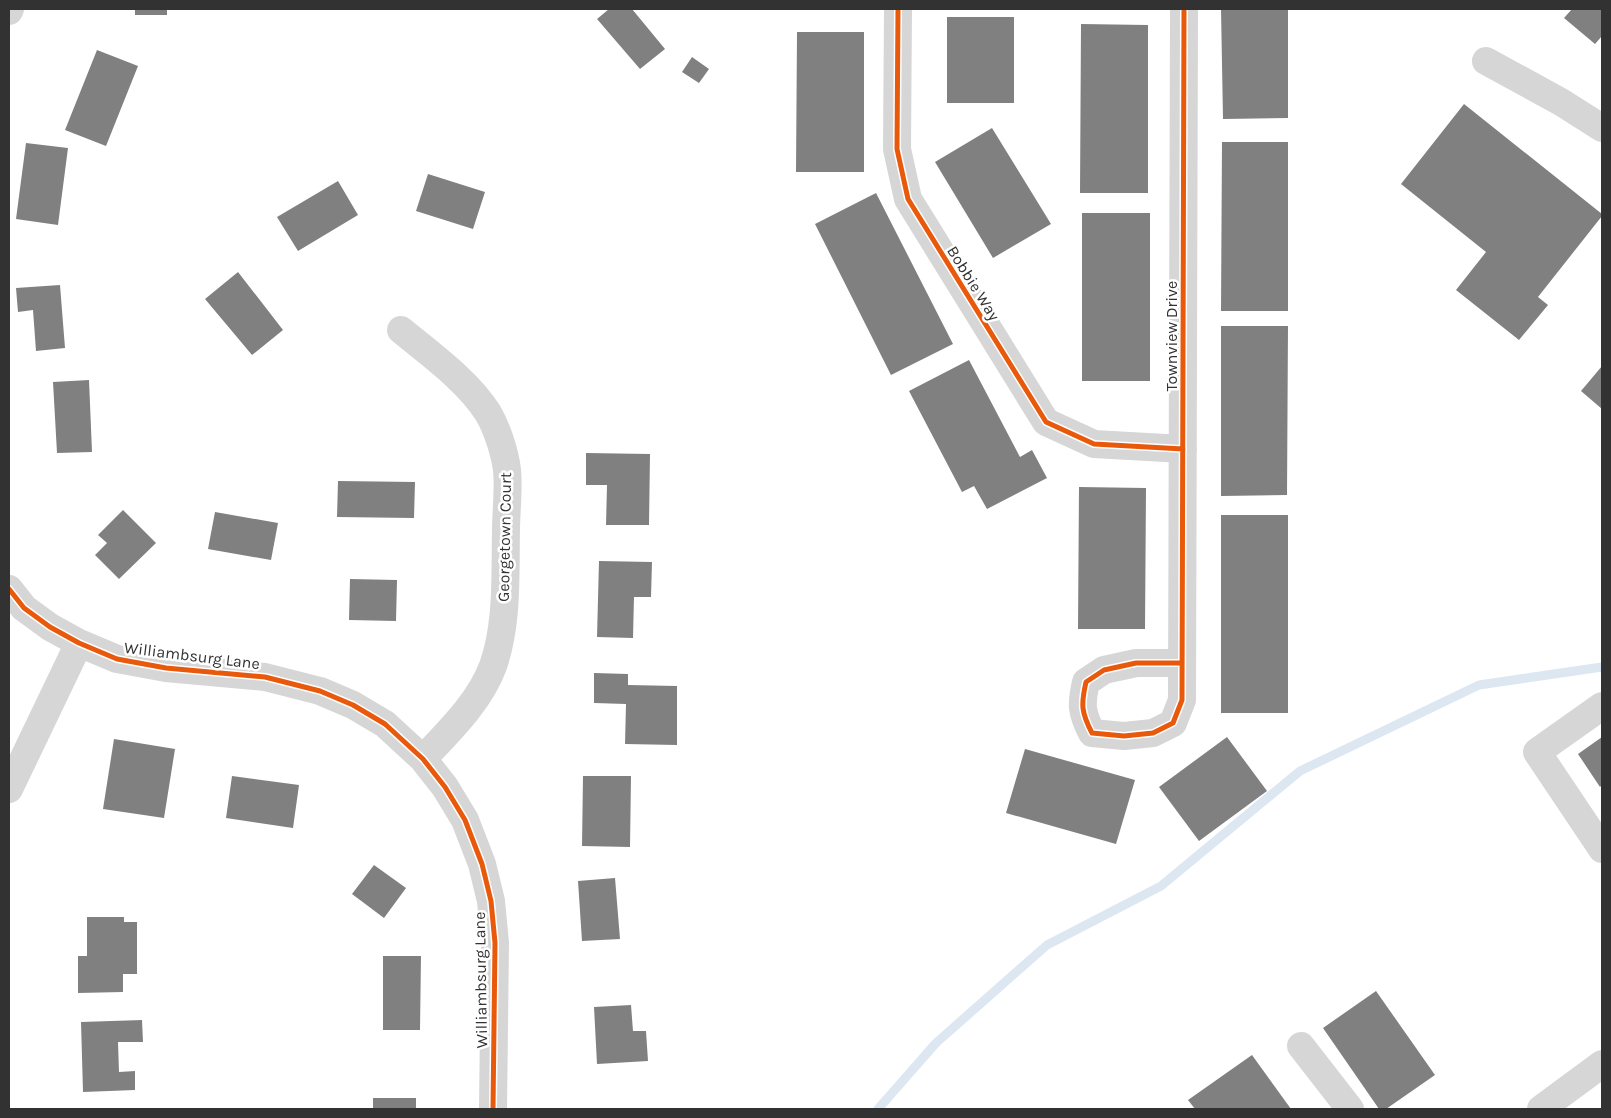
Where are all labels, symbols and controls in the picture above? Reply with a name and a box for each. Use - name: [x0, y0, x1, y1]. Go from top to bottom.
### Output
- street label: Bobbie Way: [943, 242, 1004, 325]
- street label: Townview Drive: [1162, 281, 1181, 391]
- street label: Georgetown Court: [494, 472, 515, 602]
- street label: Williambsurg Lane: [123, 638, 261, 673]
- street label: Williambsurg Lane: [470, 911, 491, 1048]

